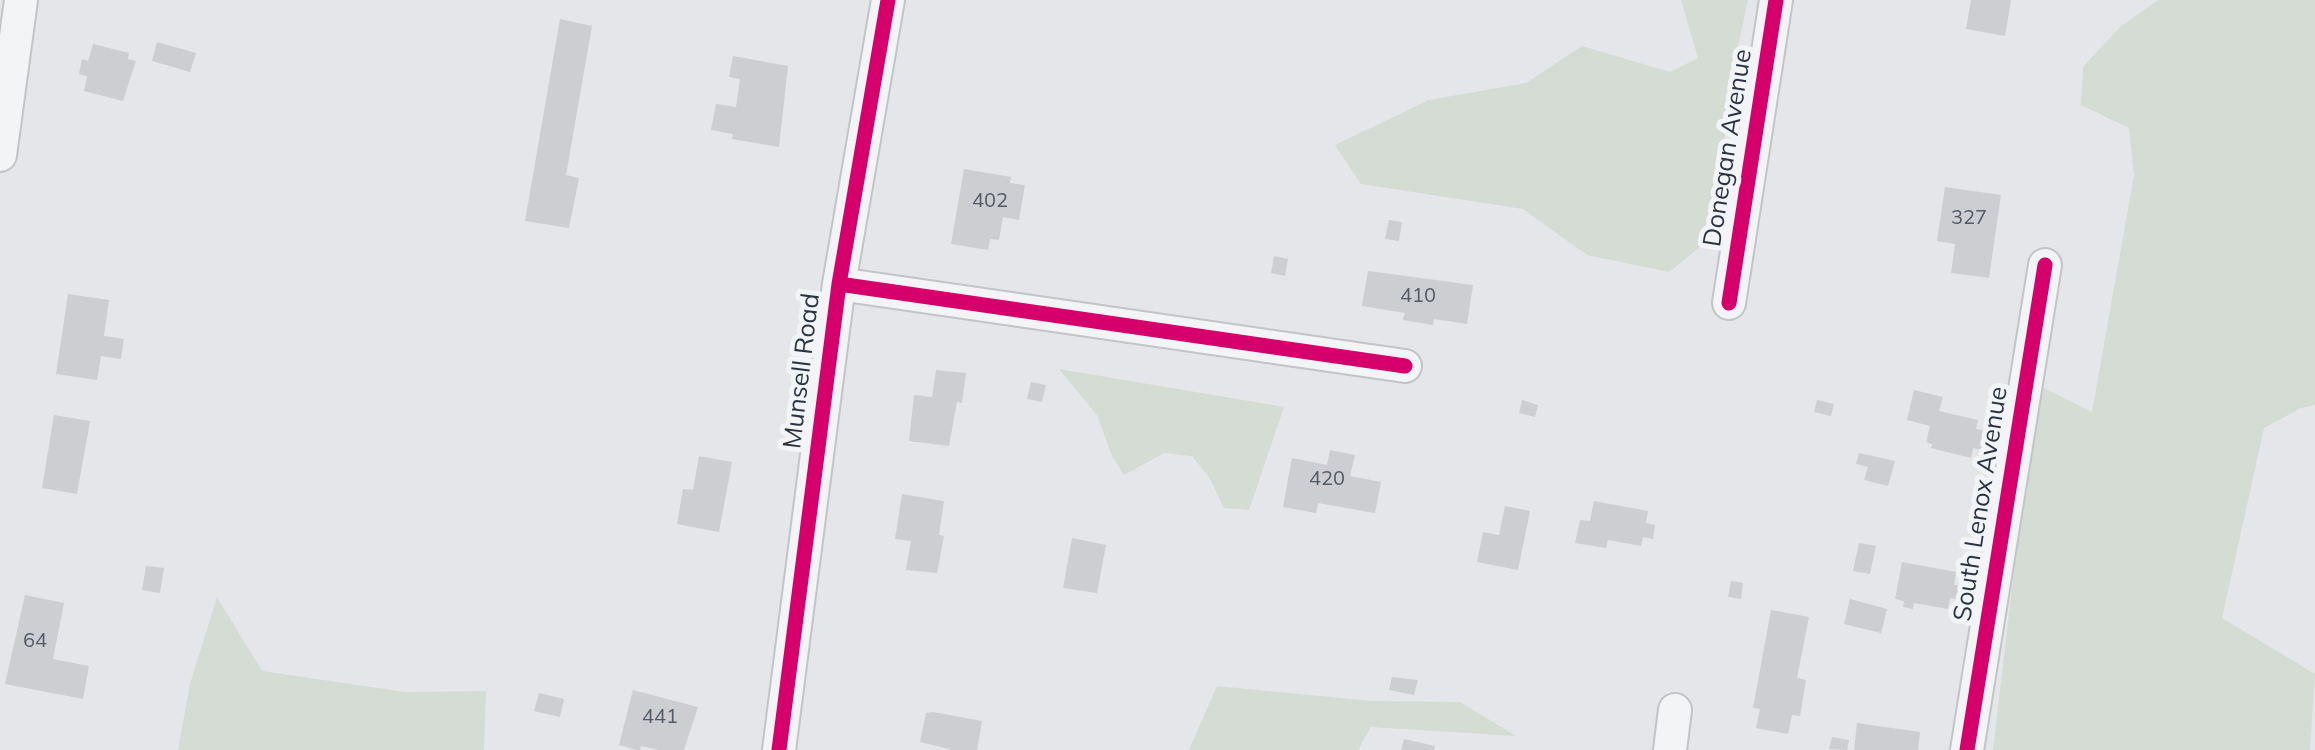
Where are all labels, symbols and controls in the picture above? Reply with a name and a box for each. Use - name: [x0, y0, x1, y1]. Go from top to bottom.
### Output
- street label: Donegan Avenue: [1698, 47, 1758, 249]
- house number: 402: [972, 189, 1008, 213]
- house number: 327: [1951, 206, 1987, 230]
- house number: 410: [1400, 284, 1436, 308]
- street label: Munsell Road: [778, 292, 826, 450]
- street label: South Lenox Avenue: [1948, 385, 2014, 623]
- house number: 420: [1309, 467, 1345, 491]
- house number: 64: [23, 629, 47, 653]
- house number: 441: [642, 705, 678, 729]

